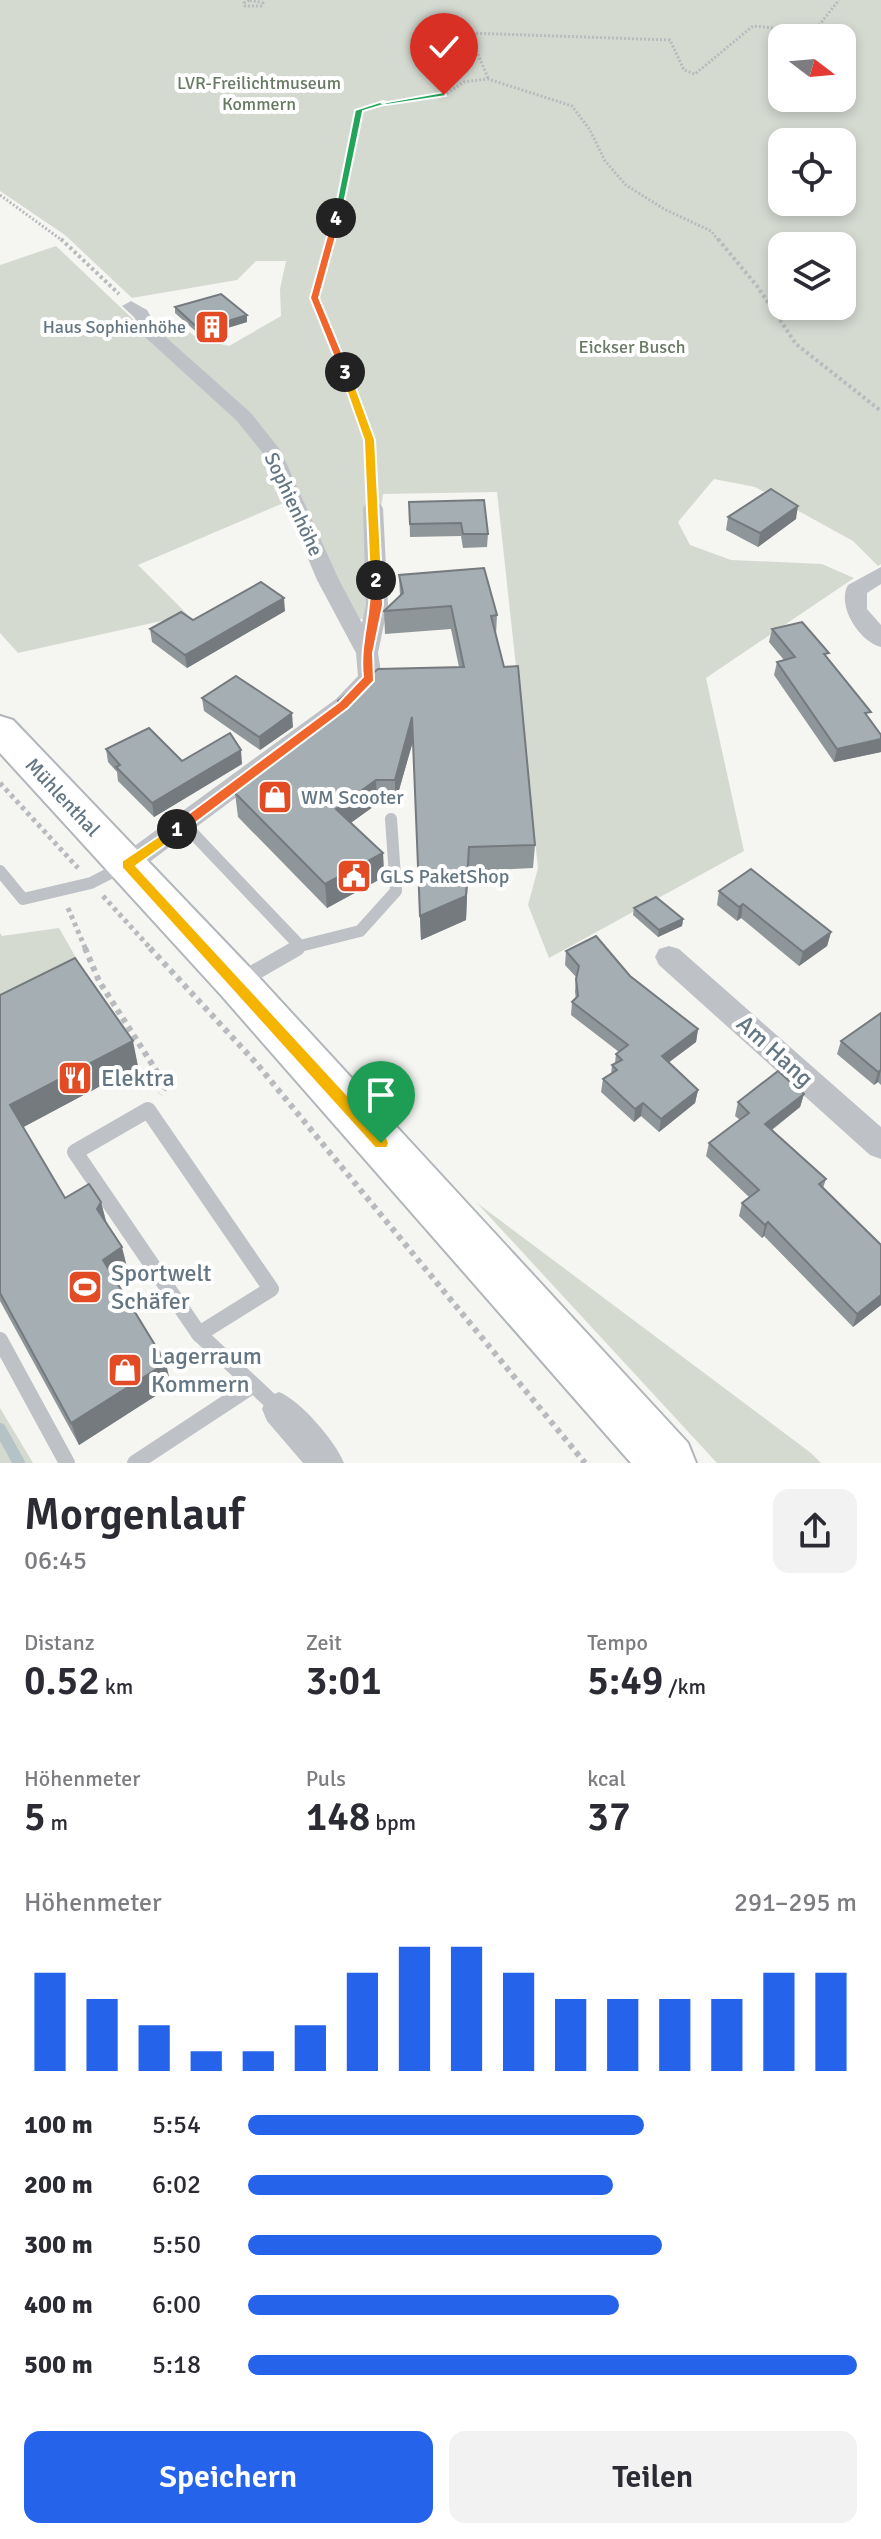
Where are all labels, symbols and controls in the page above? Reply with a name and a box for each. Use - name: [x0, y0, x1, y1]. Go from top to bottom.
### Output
- pin: [410, 13, 478, 95]
- north arrow: [768, 24, 856, 112]
- map controls: [768, 24, 856, 320]
- icon: check: [422, 25, 466, 69]
- park label: LVR-Freilichtmuseum Kommern: [177, 72, 341, 115]
- button: locate: [768, 128, 856, 216]
- pin: 4: [316, 198, 356, 238]
- text: 4: [330, 204, 342, 231]
- button: layers: [768, 232, 856, 320]
- building icon: Haus Sophienhöhe: [193, 308, 231, 346]
- place label: Haus Sophienhöhe: [43, 316, 186, 338]
- park label: Eickser Busch: [579, 336, 685, 358]
- pin: 3: [325, 352, 365, 392]
- text: 3: [339, 358, 351, 385]
- street label: Sophienhöhe: [259, 448, 328, 560]
- pin: 2: [356, 560, 396, 600]
- text: 2: [370, 566, 382, 593]
- street label: Mühlenthal: [20, 753, 105, 842]
- shop icon: WM Scooter: [256, 778, 294, 816]
- place label: WM Scooter: [301, 785, 404, 810]
- pin: 1: [157, 809, 197, 849]
- text: 1: [171, 815, 183, 842]
- public building icon: GLS PaketShop: [335, 857, 373, 895]
- place label: GLS PaketShop: [380, 864, 509, 889]
- street label: Am Hang: [730, 1009, 820, 1093]
- restaurant icon: Elektra: [56, 1059, 94, 1097]
- pin: [347, 1061, 415, 1143]
- place label: Elektra: [101, 1063, 175, 1093]
- icon: arrive: [359, 1073, 403, 1117]
- place label: Sportwelt Schäfer: [111, 1258, 212, 1316]
- sports icon: Sportwelt Schäfer: [66, 1268, 104, 1306]
- place label: Lagerraum Kommern: [151, 1341, 262, 1399]
- shop icon: Lagerraum Kommern: [106, 1351, 144, 1389]
- text: Morgenlauf: [24, 1488, 244, 1542]
- button: share: [773, 1489, 857, 1573]
- text: 06:45: [24, 1545, 87, 1577]
- text: Distanz: [24, 1629, 95, 1656]
- text: Zeit: [306, 1629, 342, 1656]
- text: Tempo: [587, 1629, 648, 1656]
- text: 0.52: [24, 1656, 100, 1706]
- text: 3:01: [306, 1656, 382, 1706]
- text: 5:49: [587, 1656, 663, 1706]
- text: km: [100, 1673, 133, 1700]
- text: /km: [663, 1673, 706, 1700]
- text: Höhenmeter: [24, 1765, 140, 1792]
- text: Puls: [306, 1765, 346, 1792]
- text: kcal: [587, 1765, 626, 1792]
- text: 5: [24, 1792, 46, 1842]
- text: 148: [306, 1792, 370, 1842]
- text: 37: [587, 1792, 631, 1842]
- text: m: [46, 1809, 68, 1836]
- text: bpm: [370, 1809, 416, 1836]
- text: Höhenmeter: [24, 1887, 162, 1919]
- text: 291–295 m: [734, 1887, 857, 1919]
- text: 100 m: [24, 2109, 93, 2141]
- text: 5:54: [152, 2109, 201, 2141]
- text: 200 m: [24, 2169, 93, 2201]
- text: 6:02: [152, 2169, 201, 2201]
- text: 300 m: [24, 2229, 93, 2261]
- text: 5:50: [152, 2229, 201, 2261]
- text: 400 m: [24, 2289, 93, 2321]
- text: 6:00: [152, 2289, 201, 2321]
- text: 500 m: [24, 2349, 93, 2381]
- text: 5:18: [152, 2349, 201, 2381]
- button: Speichern: [24, 2431, 433, 2523]
- button: Teilen: [449, 2431, 857, 2523]

